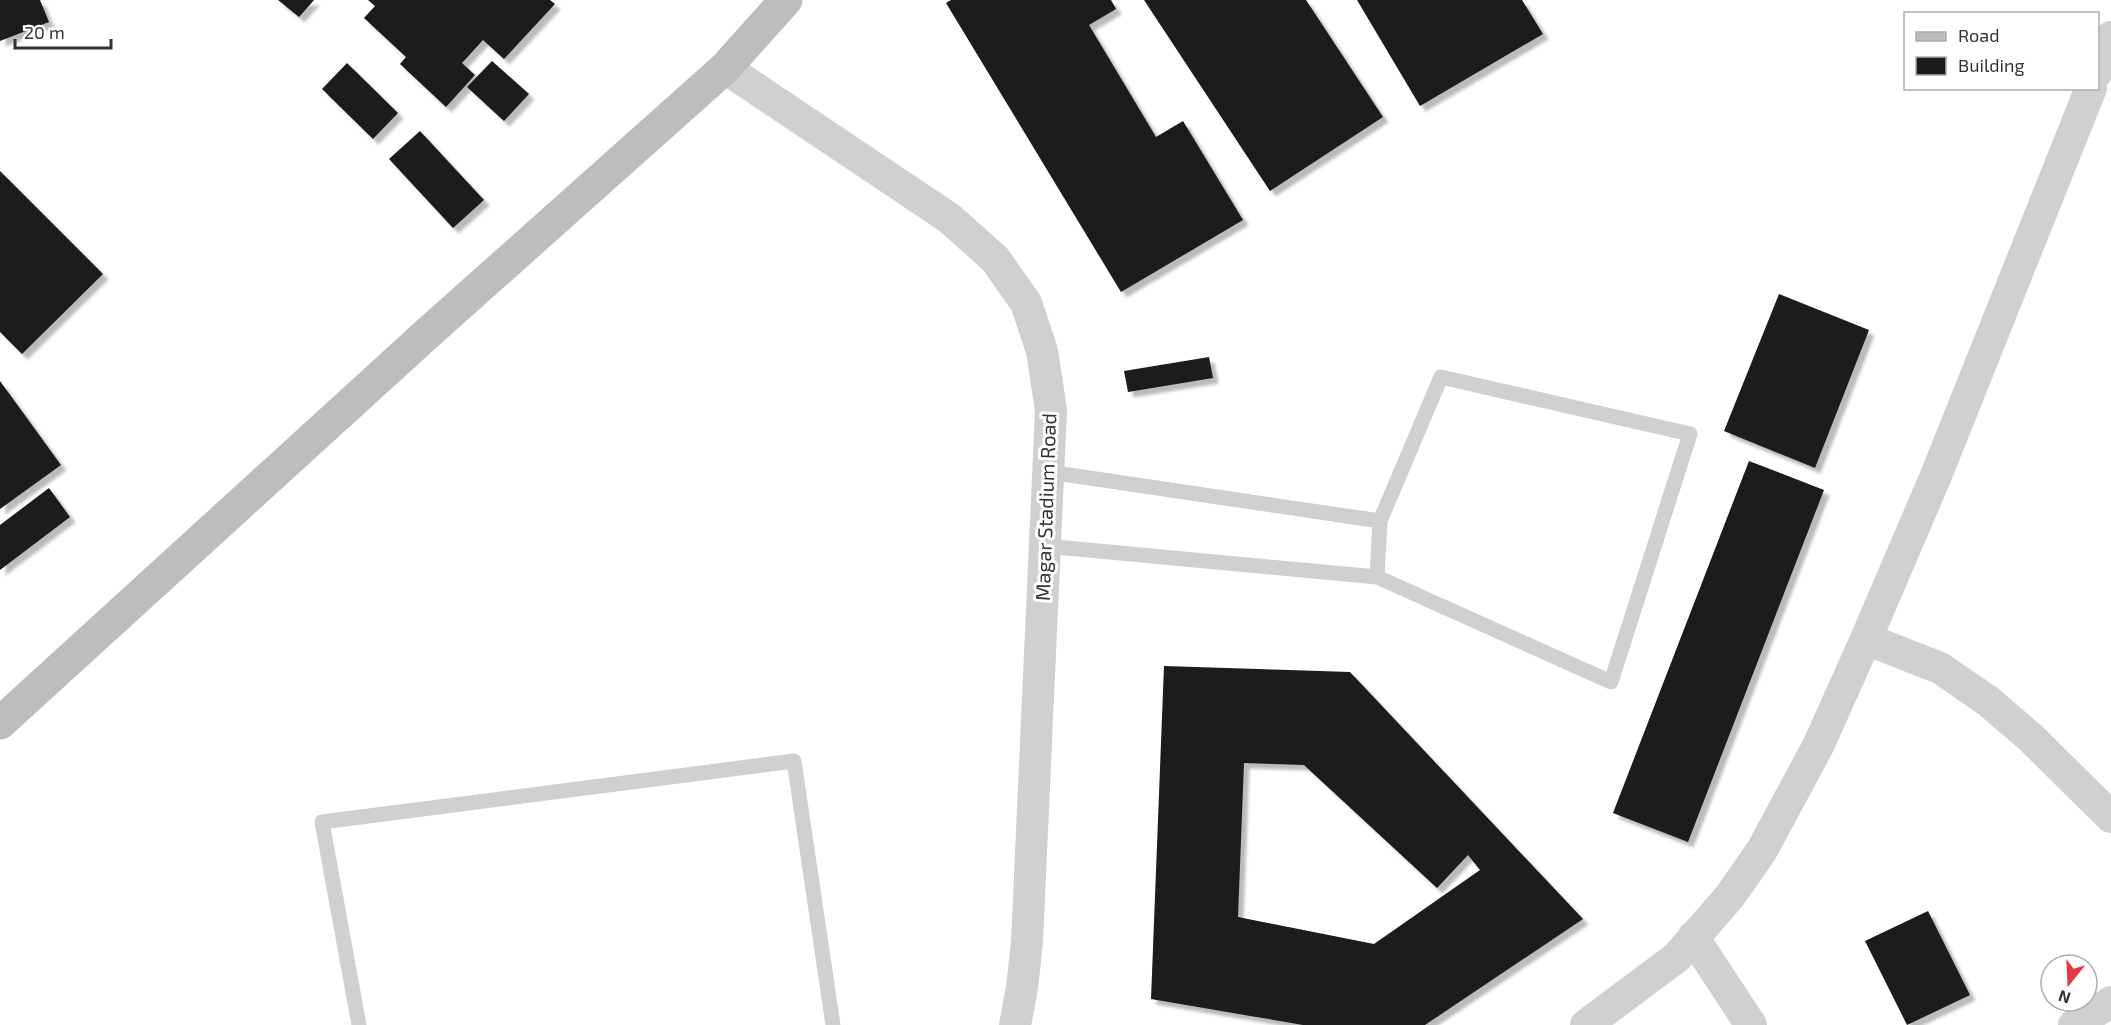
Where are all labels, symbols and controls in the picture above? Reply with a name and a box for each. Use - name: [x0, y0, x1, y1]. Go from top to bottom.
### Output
- scale bar: [15, 12, 111, 50]
- legend: [1904, 12, 2099, 90]
- text: 20 m: [24, 21, 65, 43]
- text: Road: [1958, 24, 1999, 46]
- text: Building: [1958, 54, 2025, 76]
- street label: Magar Stadium Road: [1030, 413, 1060, 601]
- north arrow: [2039, 953, 2099, 1013]
- text: N: [2056, 987, 2073, 1009]

